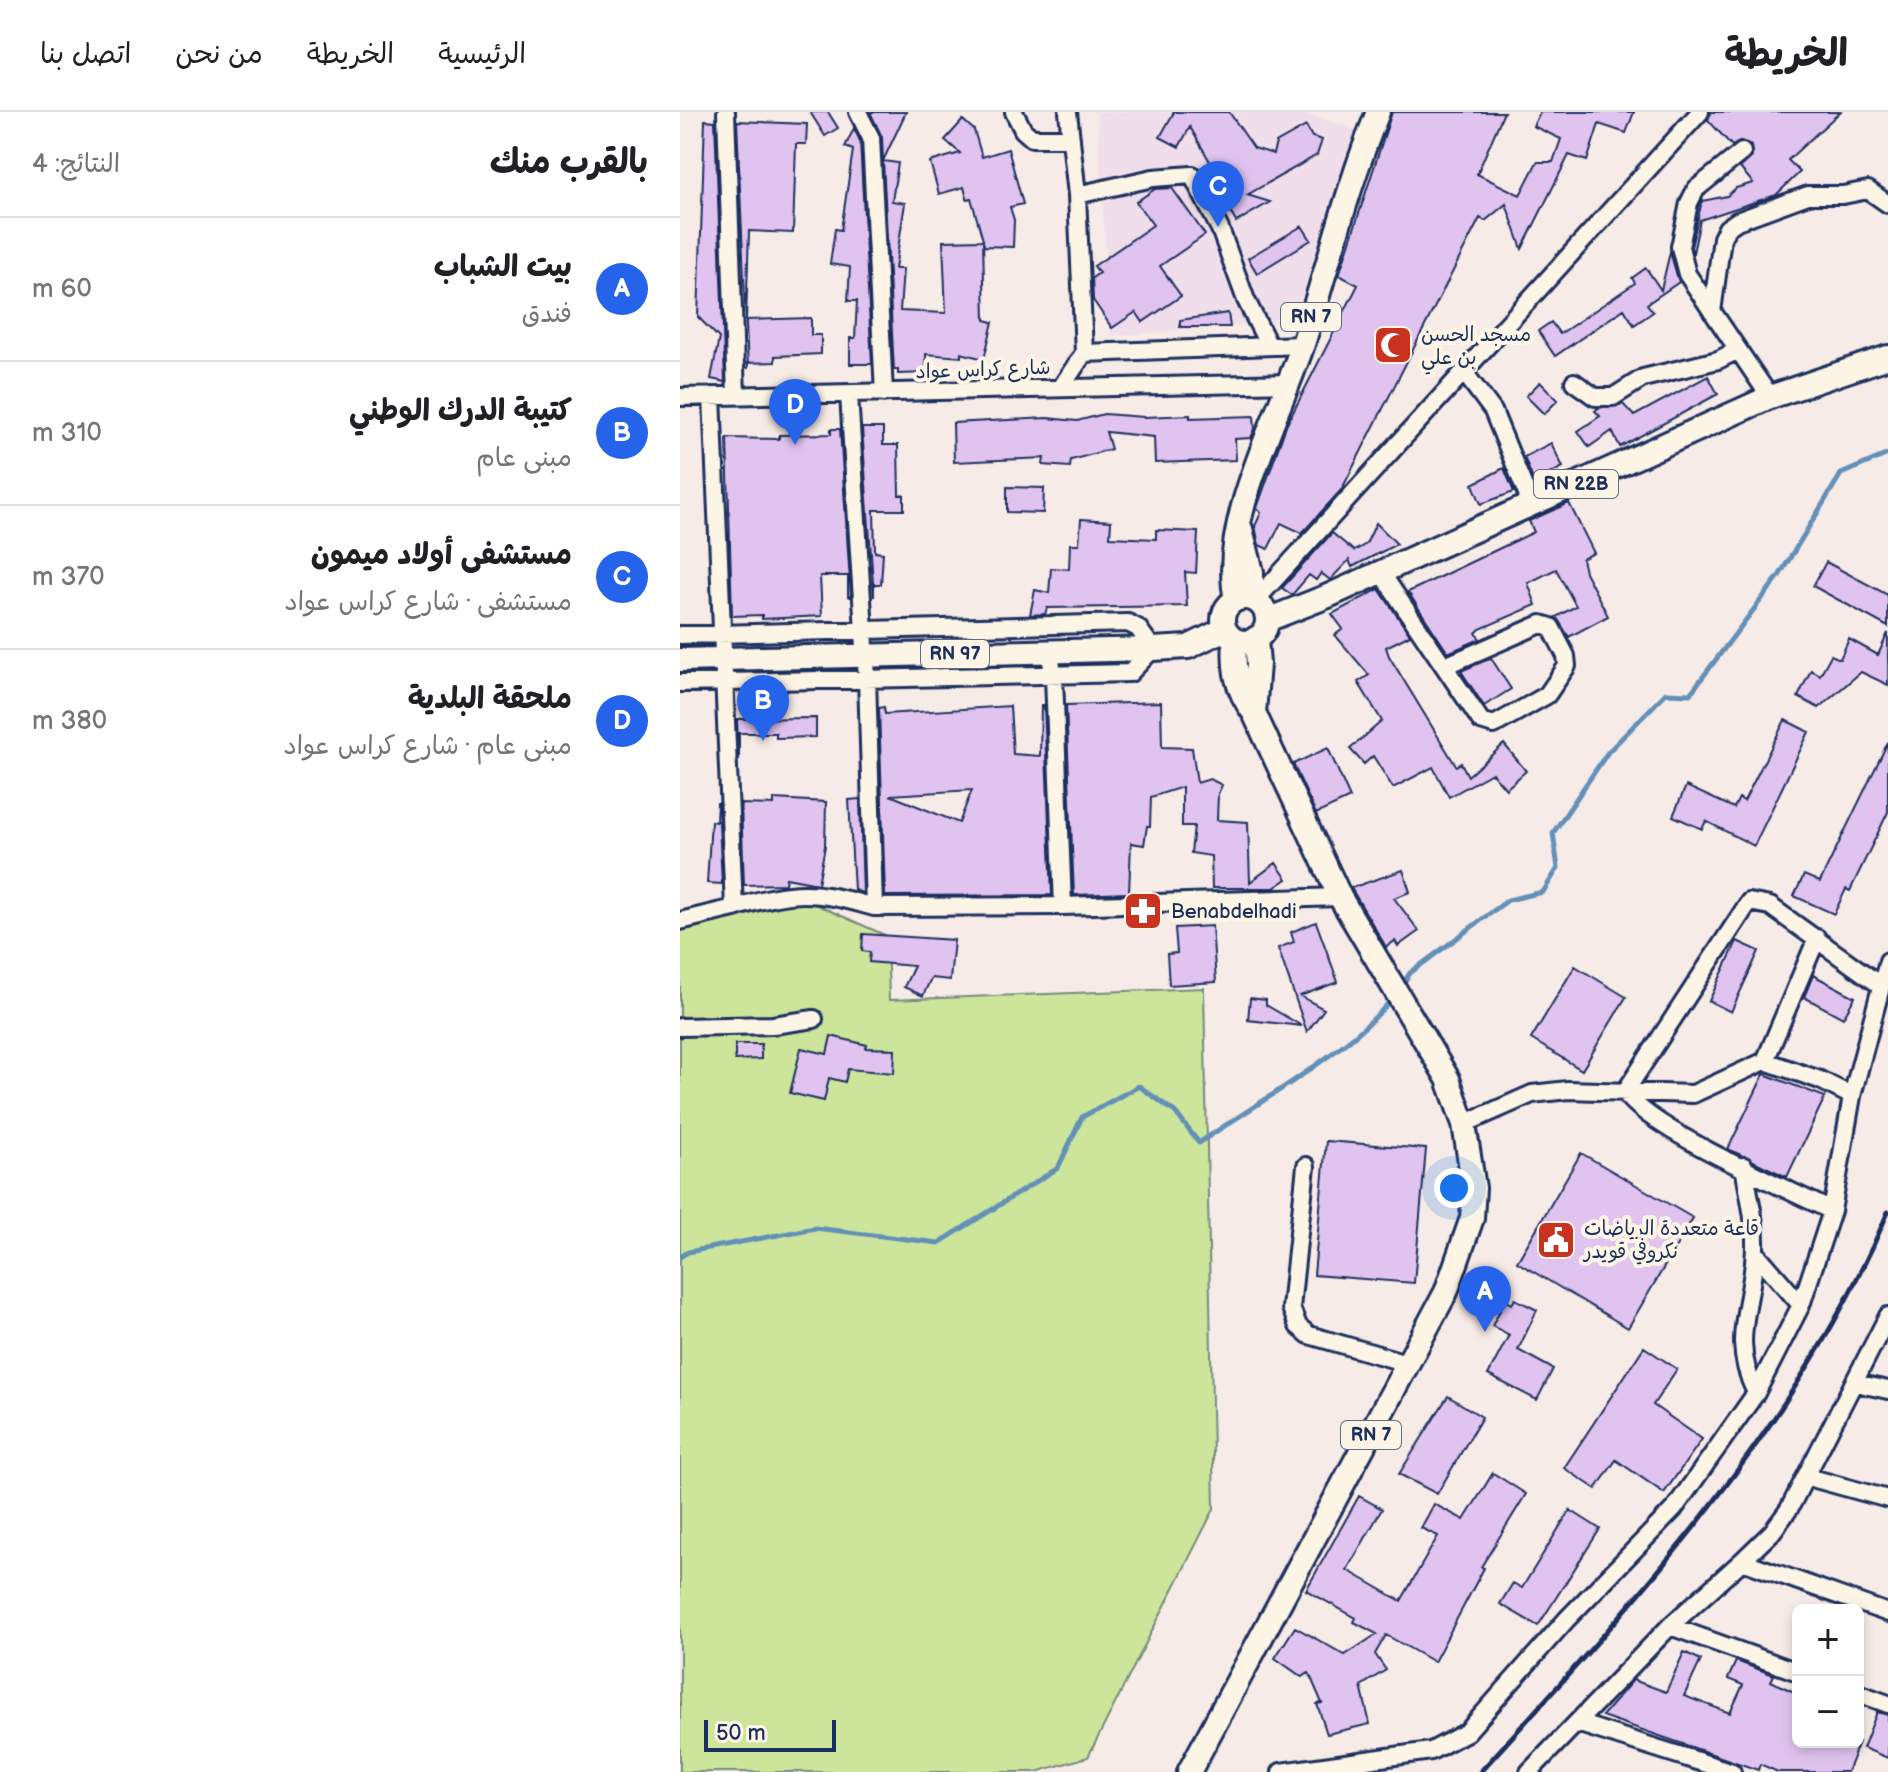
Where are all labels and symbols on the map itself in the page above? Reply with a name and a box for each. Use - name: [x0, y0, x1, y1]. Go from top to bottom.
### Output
- pin: C: [1192, 161, 1244, 227]
- road number: RN 7: [1281, 303, 1341, 331]
- place label: مسجد الحسن بن علي: [1421, 323, 1531, 375]
- mosque icon: مسجد الحسن بن علي: [1372, 324, 1414, 366]
- street label: شارع كراس عواد: [915, 356, 1051, 385]
- pin: D: [769, 379, 821, 445]
- road number: RN 22B: [1534, 470, 1618, 498]
- road number: RN 97: [921, 640, 989, 668]
- pin: B: [737, 675, 789, 741]
- pharmacy icon: Benabdelhadi: [1122, 890, 1164, 932]
- place label: Benabdelhadi: [1171, 900, 1297, 924]
- your location: [1434, 1168, 1474, 1208]
- place label: قاعة متعددة الرياضات نكروفي قويدر: [1582, 1217, 1759, 1265]
- public building icon: قاعة متعددة الرياضات نكروفي قويدر: [1535, 1219, 1577, 1261]
- pin: A: [1459, 1266, 1511, 1332]
- road number: RN 7: [1341, 1421, 1401, 1449]
- scale bar: [704, 1716, 836, 1752]

